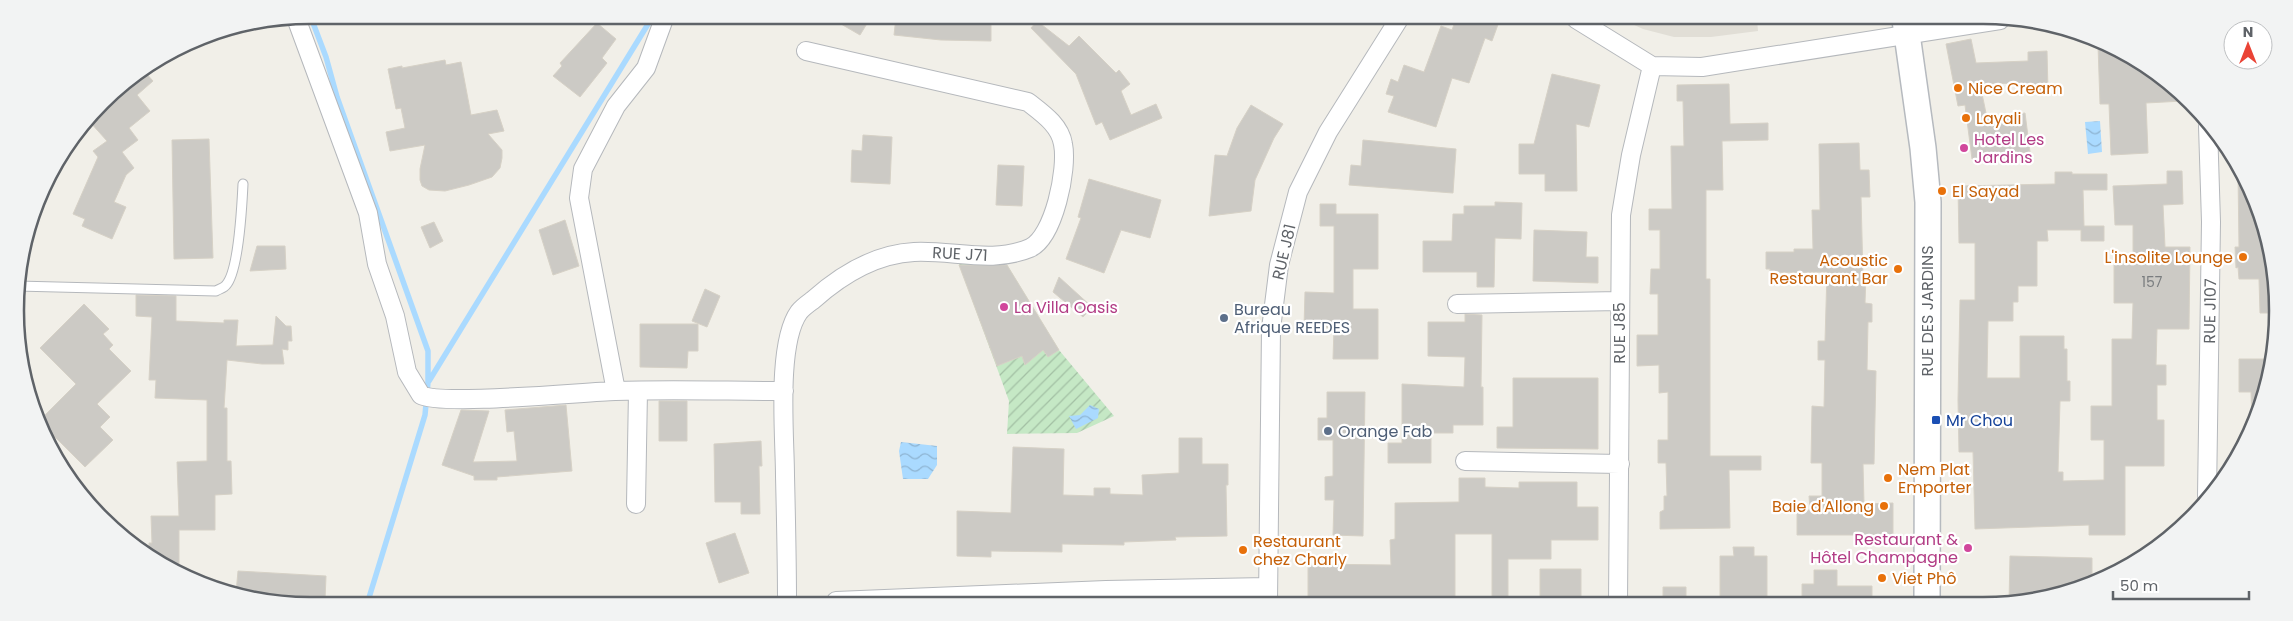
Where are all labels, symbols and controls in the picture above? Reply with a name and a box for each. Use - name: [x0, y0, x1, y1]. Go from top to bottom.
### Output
- north arrow: [2223, 20, 2273, 70]
- text: N: [2243, 22, 2253, 42]
- place label: Nice Cream: [1968, 77, 2063, 100]
- marker: Nice Cream: [1952, 82, 1964, 94]
- place label: Layali: [1976, 107, 2021, 130]
- marker: Layali: [1960, 112, 1972, 124]
- place label: Hotel Les Jardins: [1974, 128, 2044, 169]
- marker: Hotel Les Jardins: [1958, 142, 1970, 154]
- place label: El Sayad: [1952, 180, 2019, 203]
- marker: El Sayad: [1936, 185, 1948, 197]
- street label: RUE J81: [1266, 222, 1302, 282]
- street label: RUE J71: [932, 241, 988, 267]
- street label: RUE DES JARDINS: [1916, 245, 1939, 377]
- place label: L'insolite Lounge: [2105, 246, 2233, 269]
- place label: Acoustic Restaurant Bar: [1769, 249, 1888, 290]
- marker: L'insolite Lounge: [2237, 251, 2249, 263]
- marker: Acoustic Restaurant Bar: [1892, 263, 1904, 275]
- house number: 157: [2142, 272, 2163, 292]
- street label: RUE J107: [2198, 278, 2222, 344]
- place label: La Villa Oasis: [1014, 296, 1118, 319]
- place label: Bureau Afrique REEDES: [1234, 298, 1350, 339]
- marker: La Villa Oasis: [998, 301, 1010, 313]
- street label: RUE J85: [1608, 302, 1631, 364]
- marker: Bureau Afrique REEDES: [1218, 312, 1230, 324]
- place label: Mr Chou: [1946, 409, 2013, 432]
- marker: Mr Chou: [1930, 414, 1942, 426]
- place label: Orange Fab: [1338, 420, 1432, 443]
- marker: Orange Fab: [1322, 425, 1334, 437]
- place label: Nem Plat Emporter: [1898, 458, 1971, 499]
- marker: Nem Plat Emporter: [1882, 472, 1894, 484]
- place label: Baie d'Allong: [1772, 495, 1874, 518]
- marker: Baie d'Allong: [1878, 500, 1890, 512]
- place label: Restaurant & Hôtel Champagne: [1810, 528, 1958, 569]
- place label: Restaurant chez Charly: [1253, 530, 1347, 571]
- marker: Restaurant & Hôtel Champagne: [1962, 542, 1974, 554]
- marker: Restaurant chez Charly: [1237, 544, 1249, 556]
- place label: Viet Phô: [1892, 567, 1957, 590]
- scale bar: [2113, 568, 2249, 600]
- marker: Viet Phô: [1876, 572, 1888, 584]
- text: 50 m: [2120, 575, 2158, 596]

